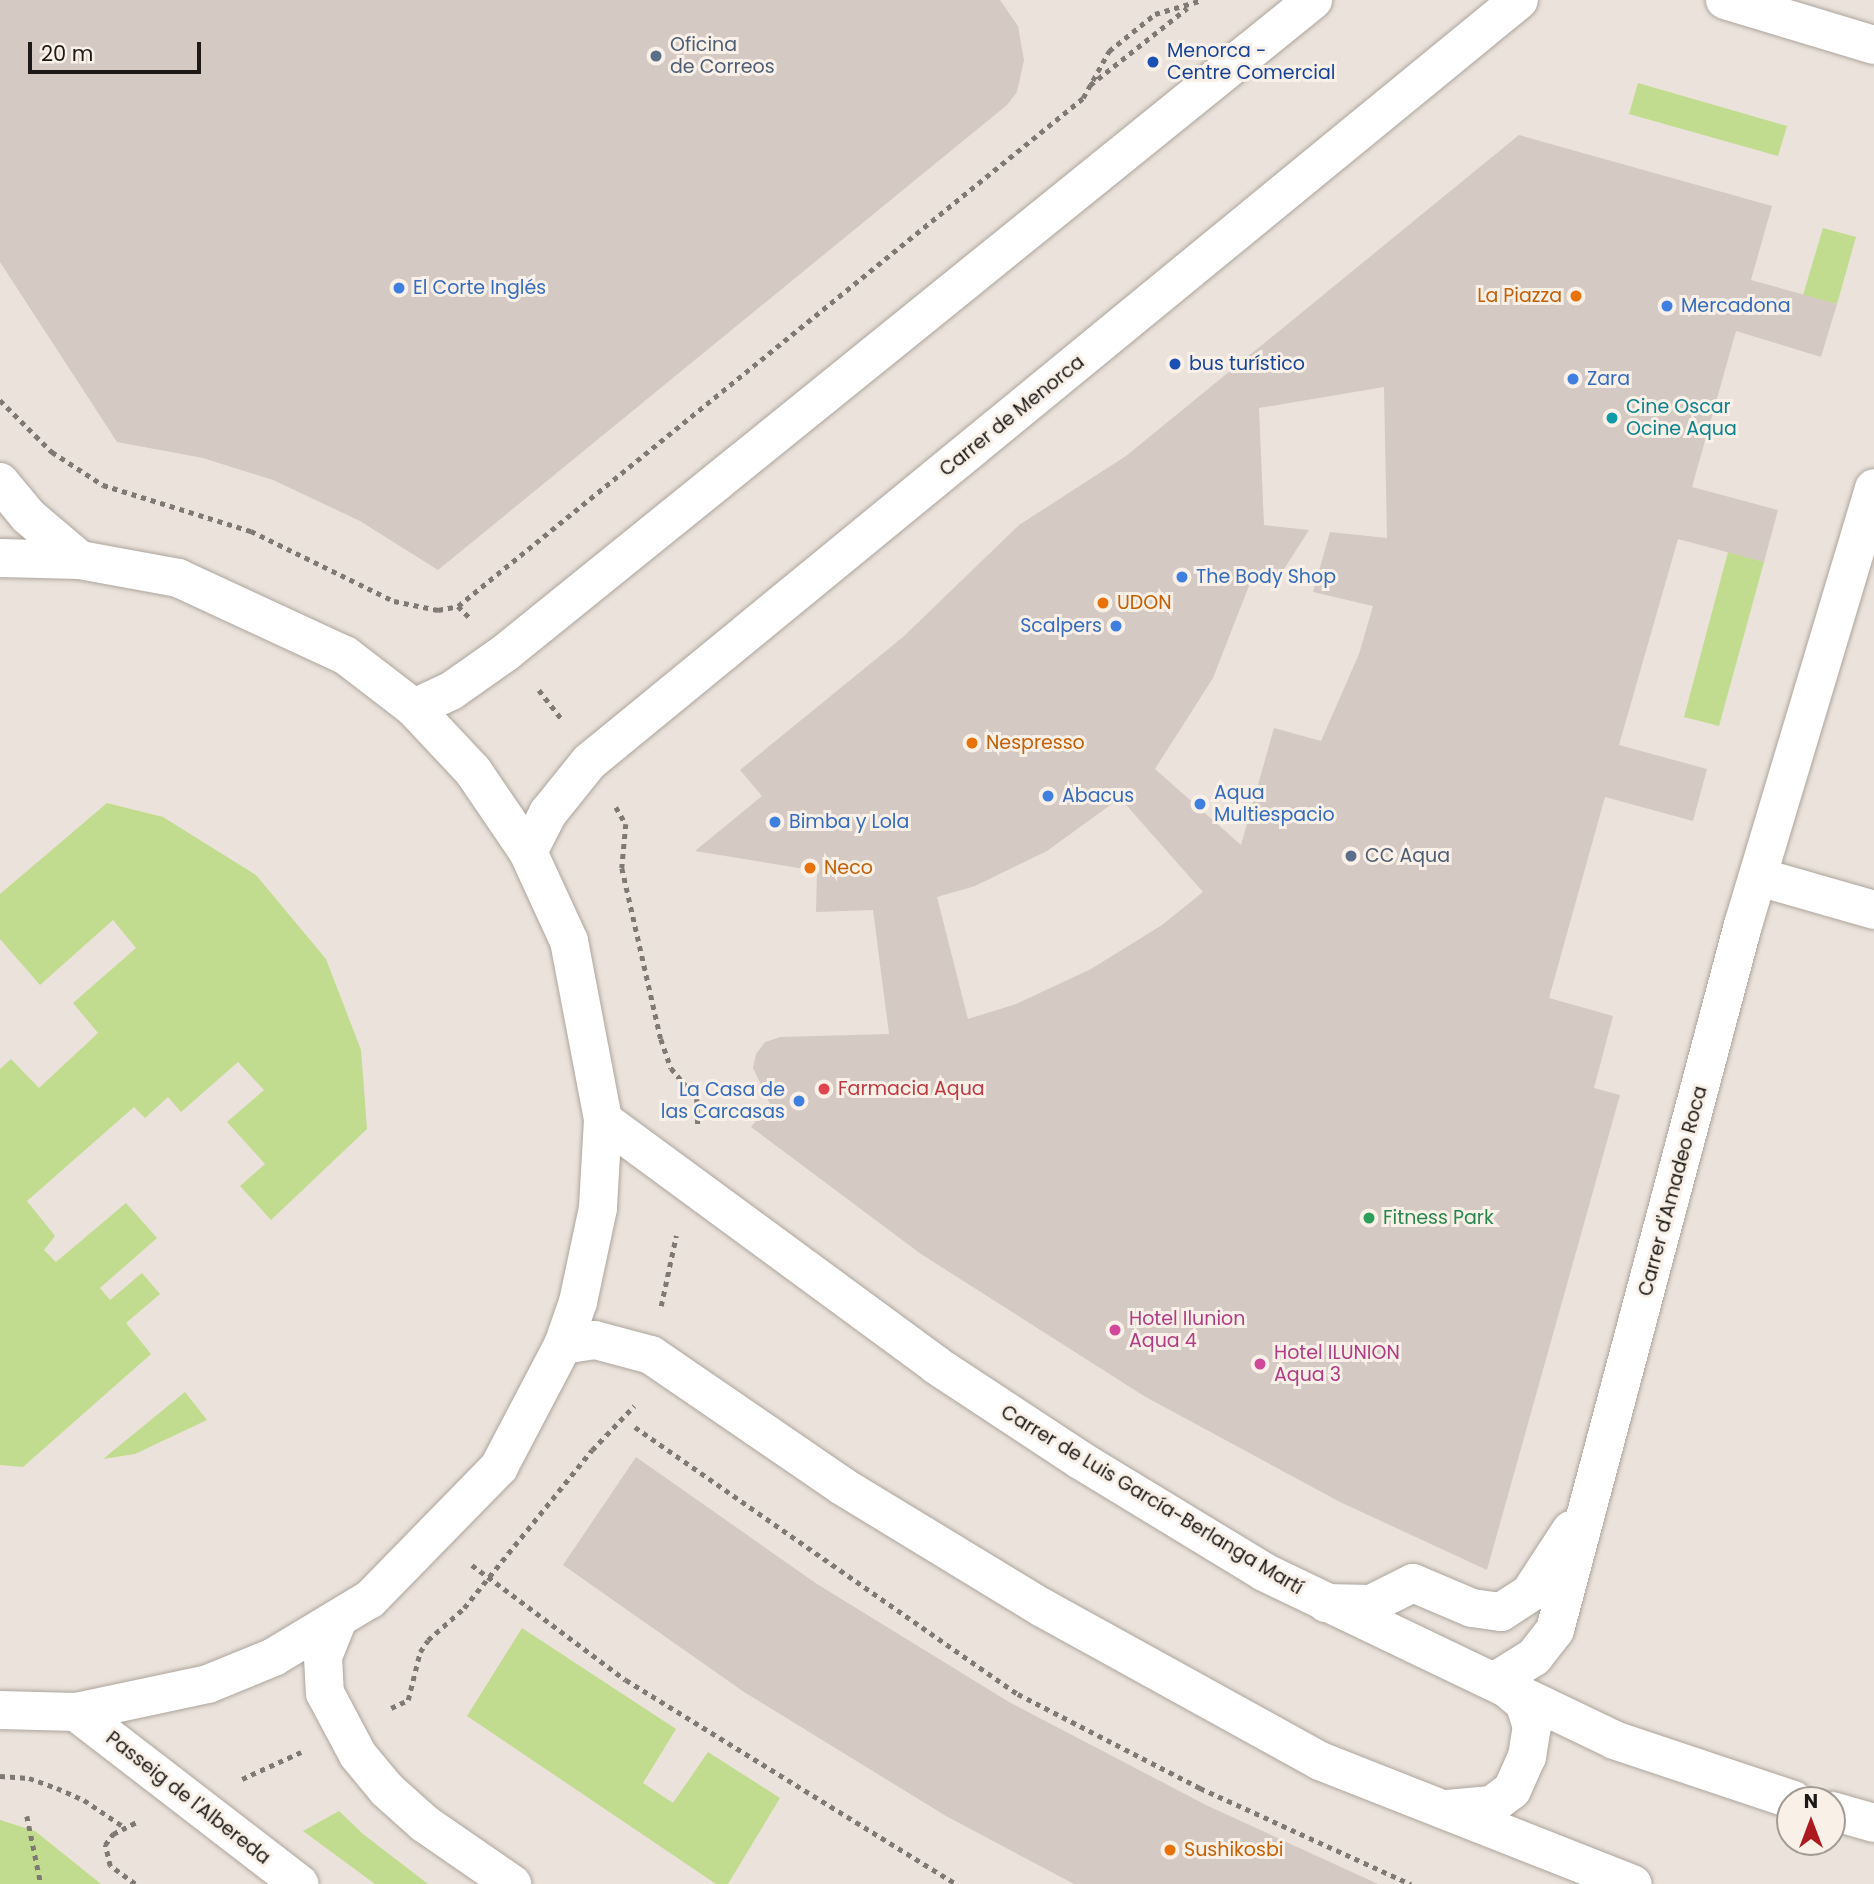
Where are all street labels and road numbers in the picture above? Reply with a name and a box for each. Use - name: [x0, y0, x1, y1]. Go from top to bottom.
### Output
- street label: Carrer de Menorca: [935, 351, 1089, 481]
- street label: Carrer d'Amadeo Roca: [1634, 1083, 1712, 1299]
- street label: Carrer de Luis García-Berlanga Martí: [997, 1401, 1307, 1599]
- street label: Passeig de l'Albereda: [101, 1727, 275, 1869]

